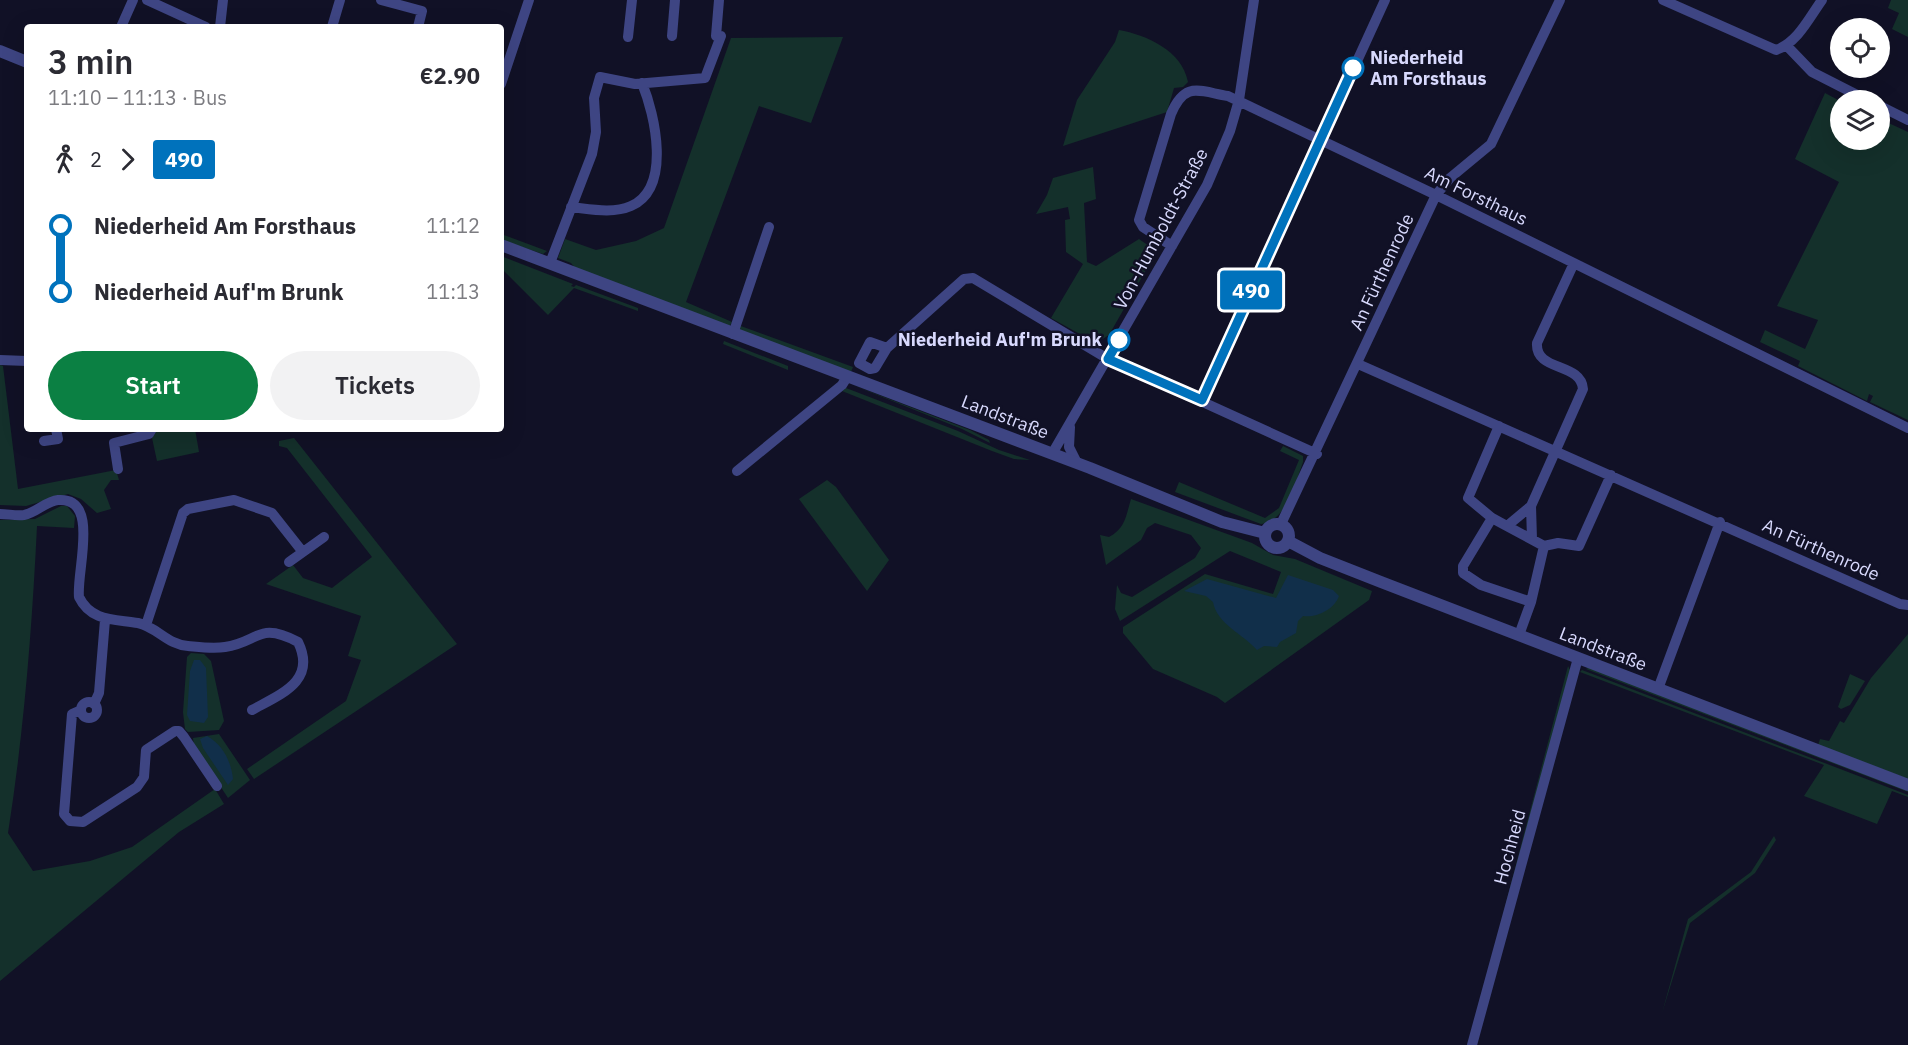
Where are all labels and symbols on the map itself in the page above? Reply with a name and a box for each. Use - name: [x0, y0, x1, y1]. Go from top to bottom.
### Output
- place label: Niederheid Am Forsthaus: [1370, 46, 1487, 90]
- marker: Niederheid Am Forsthaus: [1342, 57, 1364, 79]
- street label: Von-Humboldt-Straße: [1108, 144, 1213, 313]
- street label: Am Forsthaus: [1421, 161, 1531, 230]
- street label: An Fürthenrode: [1344, 210, 1419, 334]
- line badge: 490: [1216, 270, 1286, 310]
- place label: Niederheid Auf'm Brunk: [898, 328, 1103, 351]
- marker: Niederheid Auf'm Brunk: [1108, 329, 1130, 351]
- street label: Landstraße: [958, 389, 1052, 444]
- street label: An Fürthenrode: [1759, 513, 1884, 586]
- street label: Landstraße: [1556, 621, 1650, 676]
- street label: Hochheid: [1488, 807, 1531, 887]

